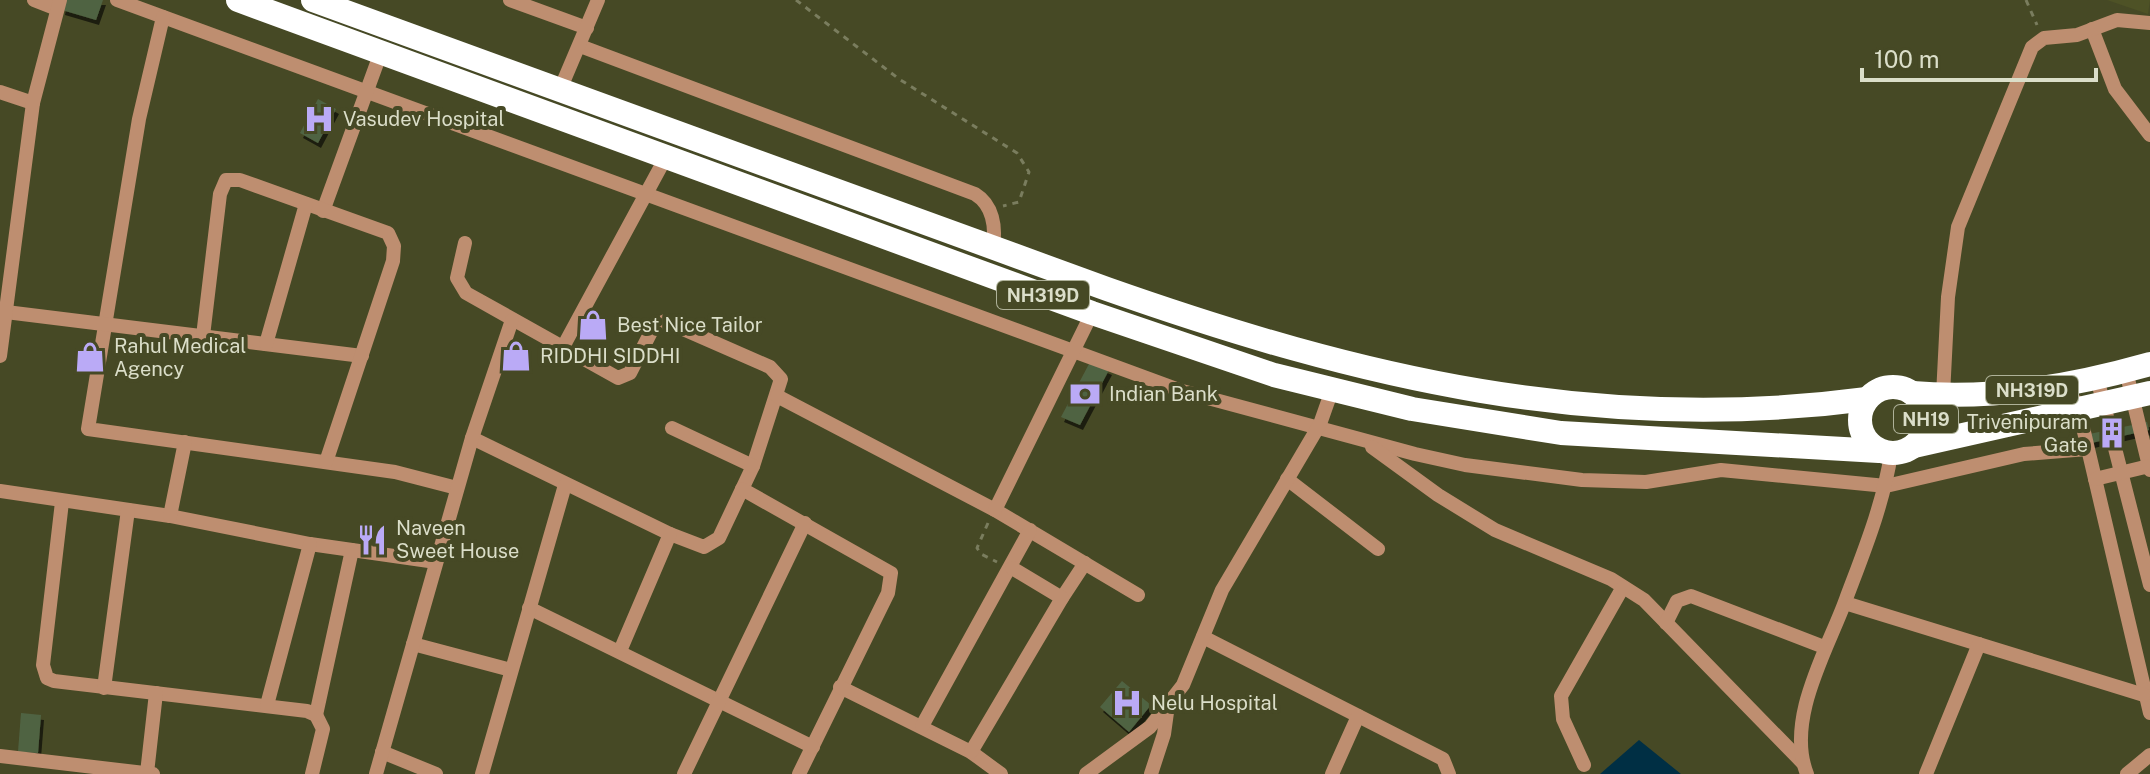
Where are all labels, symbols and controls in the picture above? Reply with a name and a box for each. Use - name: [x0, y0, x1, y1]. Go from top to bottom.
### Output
- scale bar: [1862, 32, 2096, 82]
- text: 100 m: [1874, 45, 1940, 73]
- hospital icon: Vasudev Hospital: [302, 102, 336, 136]
- place label: Vasudev Hospital: [343, 107, 504, 131]
- road number: NH319D: [997, 281, 1089, 309]
- shop icon: Best Nice Tailor: [576, 308, 610, 342]
- place label: Best Nice Tailor: [617, 313, 763, 337]
- place label: Rahul Medical Agency: [114, 334, 246, 381]
- shop icon: RIDDHI SIDDHI: [499, 339, 533, 373]
- shop icon: Rahul Medical Agency: [73, 340, 107, 374]
- place label: RIDDHI SIDDHI: [540, 344, 680, 368]
- road number: NH319D: [1986, 376, 2078, 404]
- bank icon: Indian Bank: [1068, 377, 1102, 411]
- place label: Indian Bank: [1109, 382, 1218, 406]
- road number: NH19: [1894, 405, 1958, 433]
- place label: Trivenipuram Gate: [1967, 410, 2088, 457]
- building icon: Trivenipuram Gate: [2095, 416, 2129, 450]
- place label: Naveen Sweet House: [396, 516, 519, 563]
- restaurant icon: Naveen Sweet House: [355, 523, 389, 557]
- hospital icon: Nelu Hospital: [1110, 686, 1144, 720]
- place label: Nelu Hospital: [1151, 691, 1278, 715]

